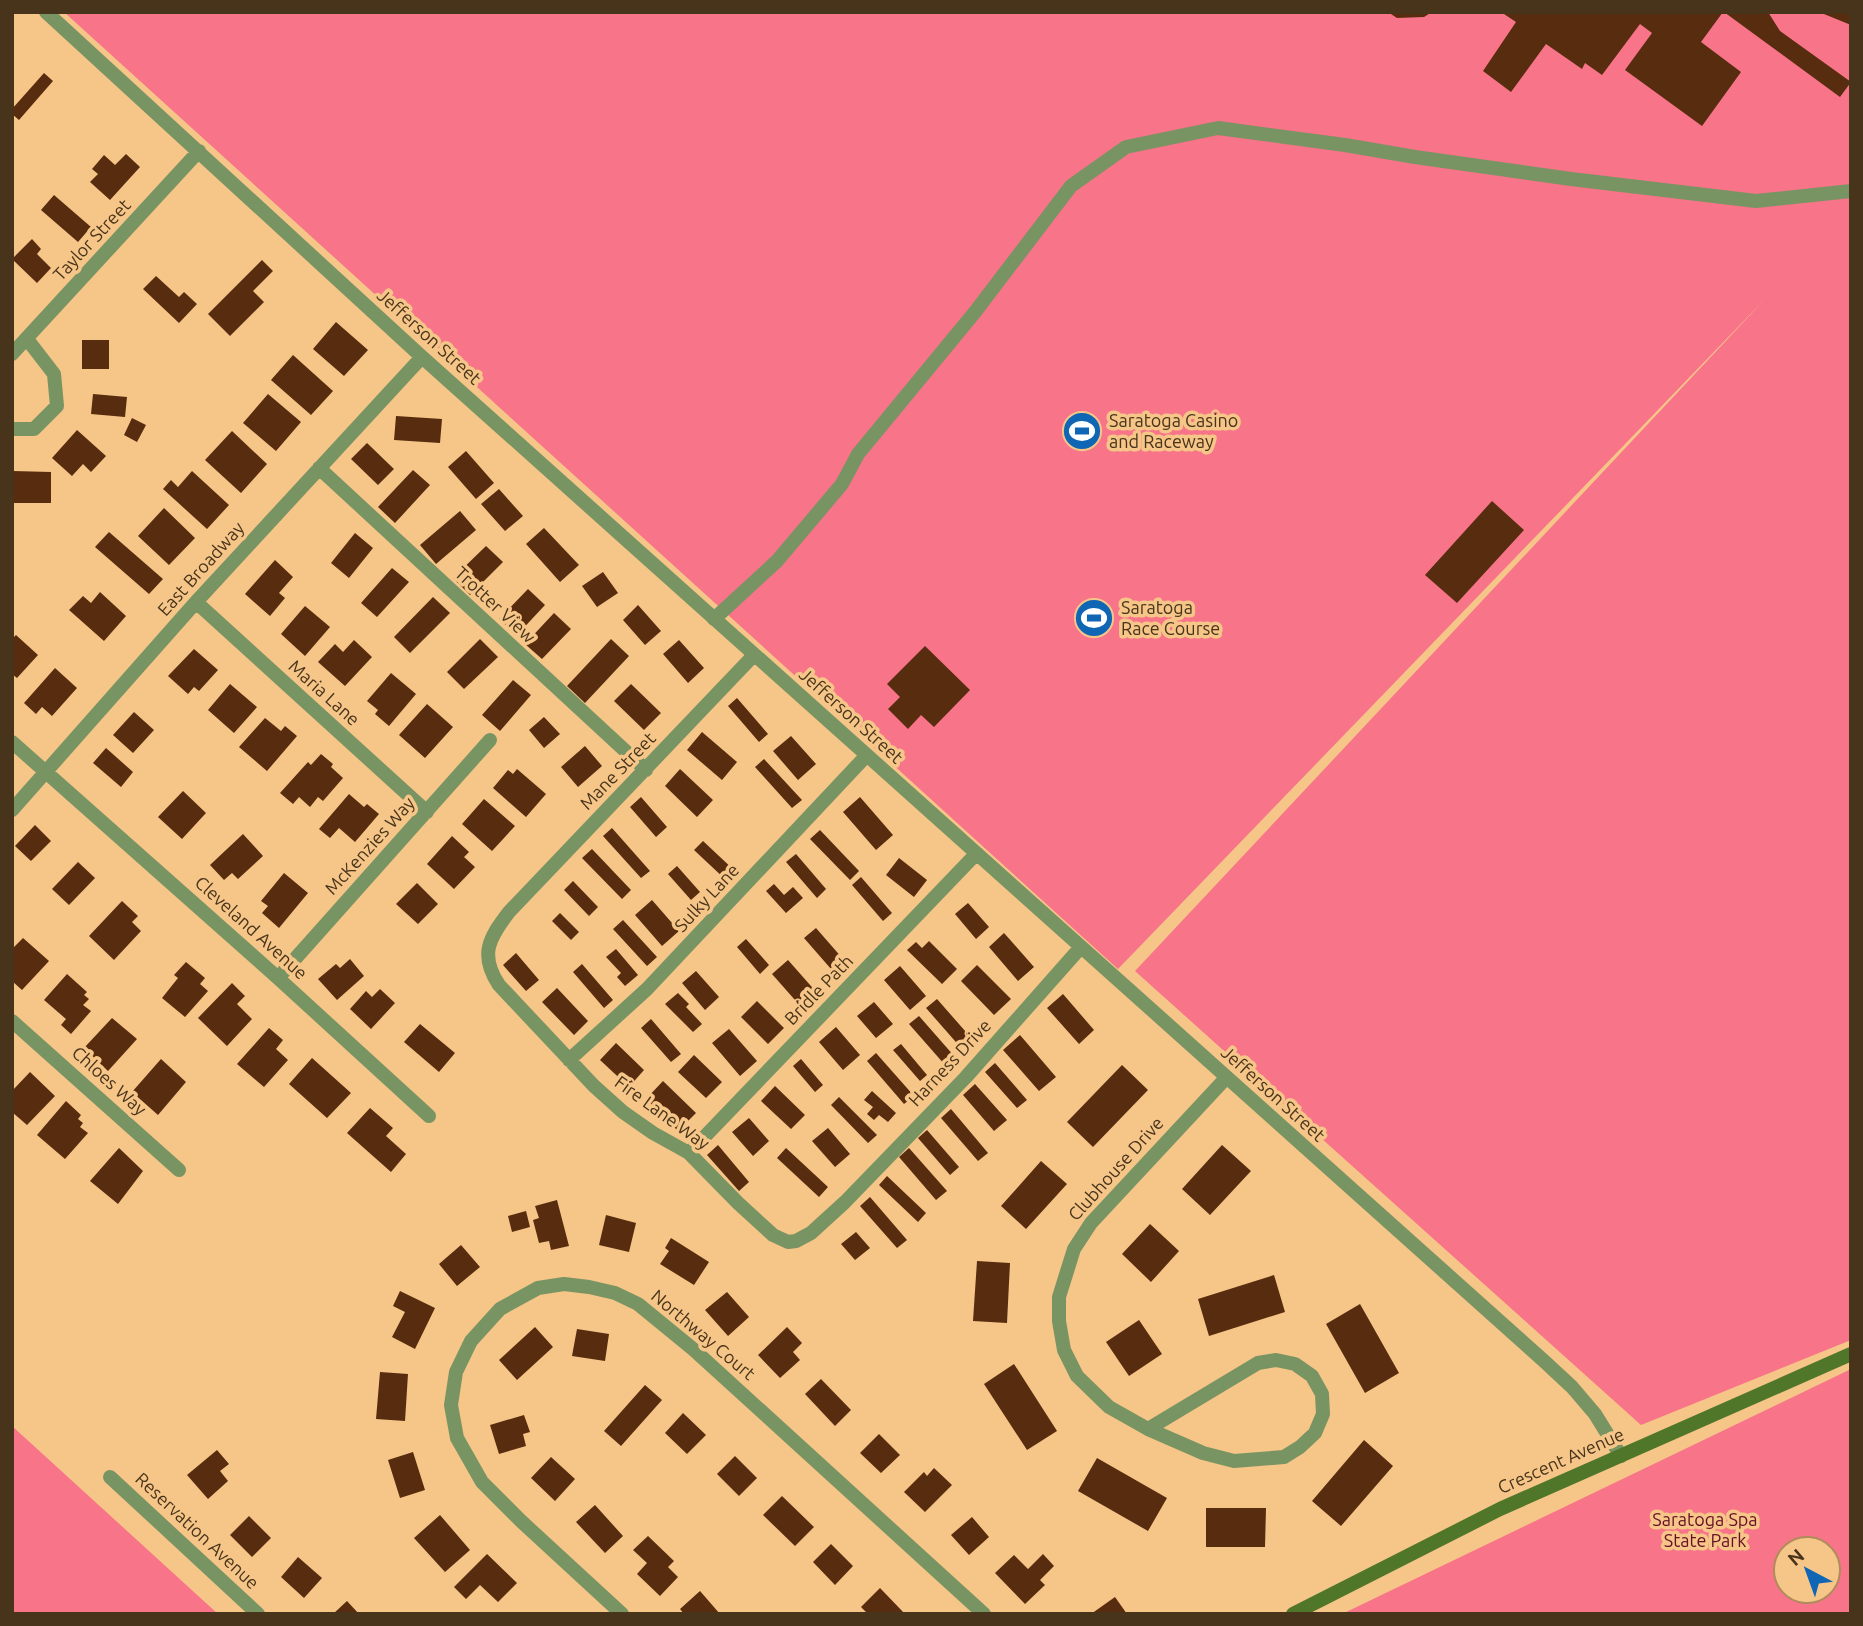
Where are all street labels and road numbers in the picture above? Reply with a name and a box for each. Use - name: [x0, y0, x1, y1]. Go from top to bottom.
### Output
- street label: Taylor Street: [49, 195, 134, 284]
- street label: Jefferson Street: [374, 285, 486, 388]
- street label: East Broadway: [153, 517, 248, 619]
- street label: Trotter View: [452, 562, 540, 646]
- street label: Maria Lane: [285, 655, 364, 729]
- street label: Jefferson Street: [796, 664, 908, 767]
- street label: Mane Street: [576, 728, 659, 813]
- street label: McKenzies Way: [320, 792, 418, 898]
- street label: Sulky Lane: [670, 859, 743, 935]
- street label: Cleveland Avenue: [191, 872, 312, 983]
- street label: Bridle Path: [780, 950, 856, 1028]
- street label: Harness Drive: [904, 1015, 994, 1110]
- street label: Chloes Way: [69, 1042, 151, 1119]
- street label: Jefferson Street: [1218, 1042, 1330, 1145]
- street label: Fire Lane Way: [612, 1071, 714, 1153]
- street label: Clubhouse Drive: [1064, 1113, 1167, 1224]
- street label: Northway Court: [648, 1285, 760, 1383]
- street label: Crescent Avenue: [1494, 1423, 1627, 1497]
- street label: Reservation Avenue: [132, 1468, 263, 1593]

